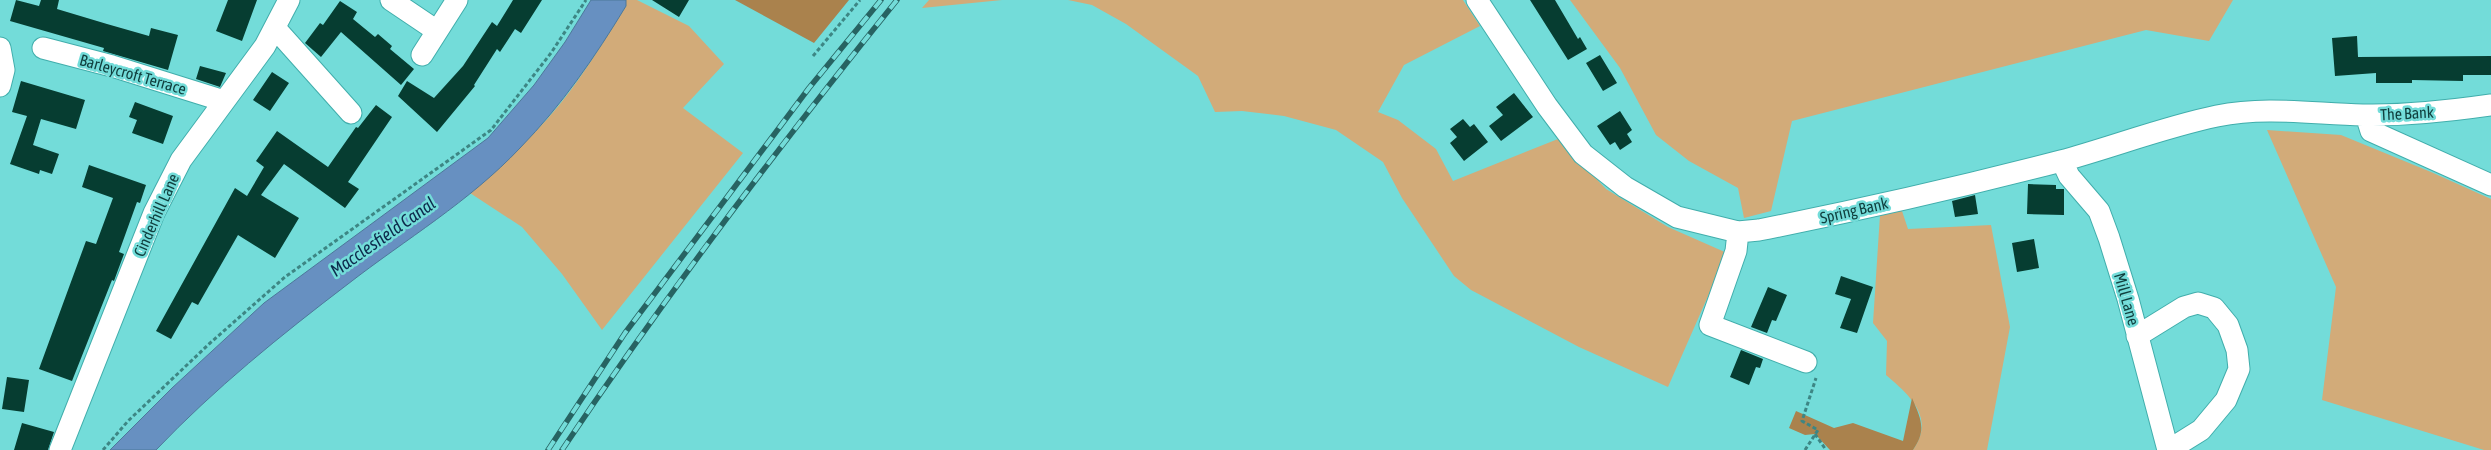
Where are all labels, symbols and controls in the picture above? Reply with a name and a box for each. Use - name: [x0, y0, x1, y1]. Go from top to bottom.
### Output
- street label: Barleycroft Terrace: [77, 50, 188, 99]
- street label: The Bank: [2380, 103, 2434, 123]
- street label: Cinderhill Lane: [130, 171, 182, 259]
- water label: Macclesfield Canal: [326, 192, 439, 281]
- street label: Spring Bank: [1818, 193, 1890, 228]
- street label: Mill Lane: [2111, 271, 2143, 327]

